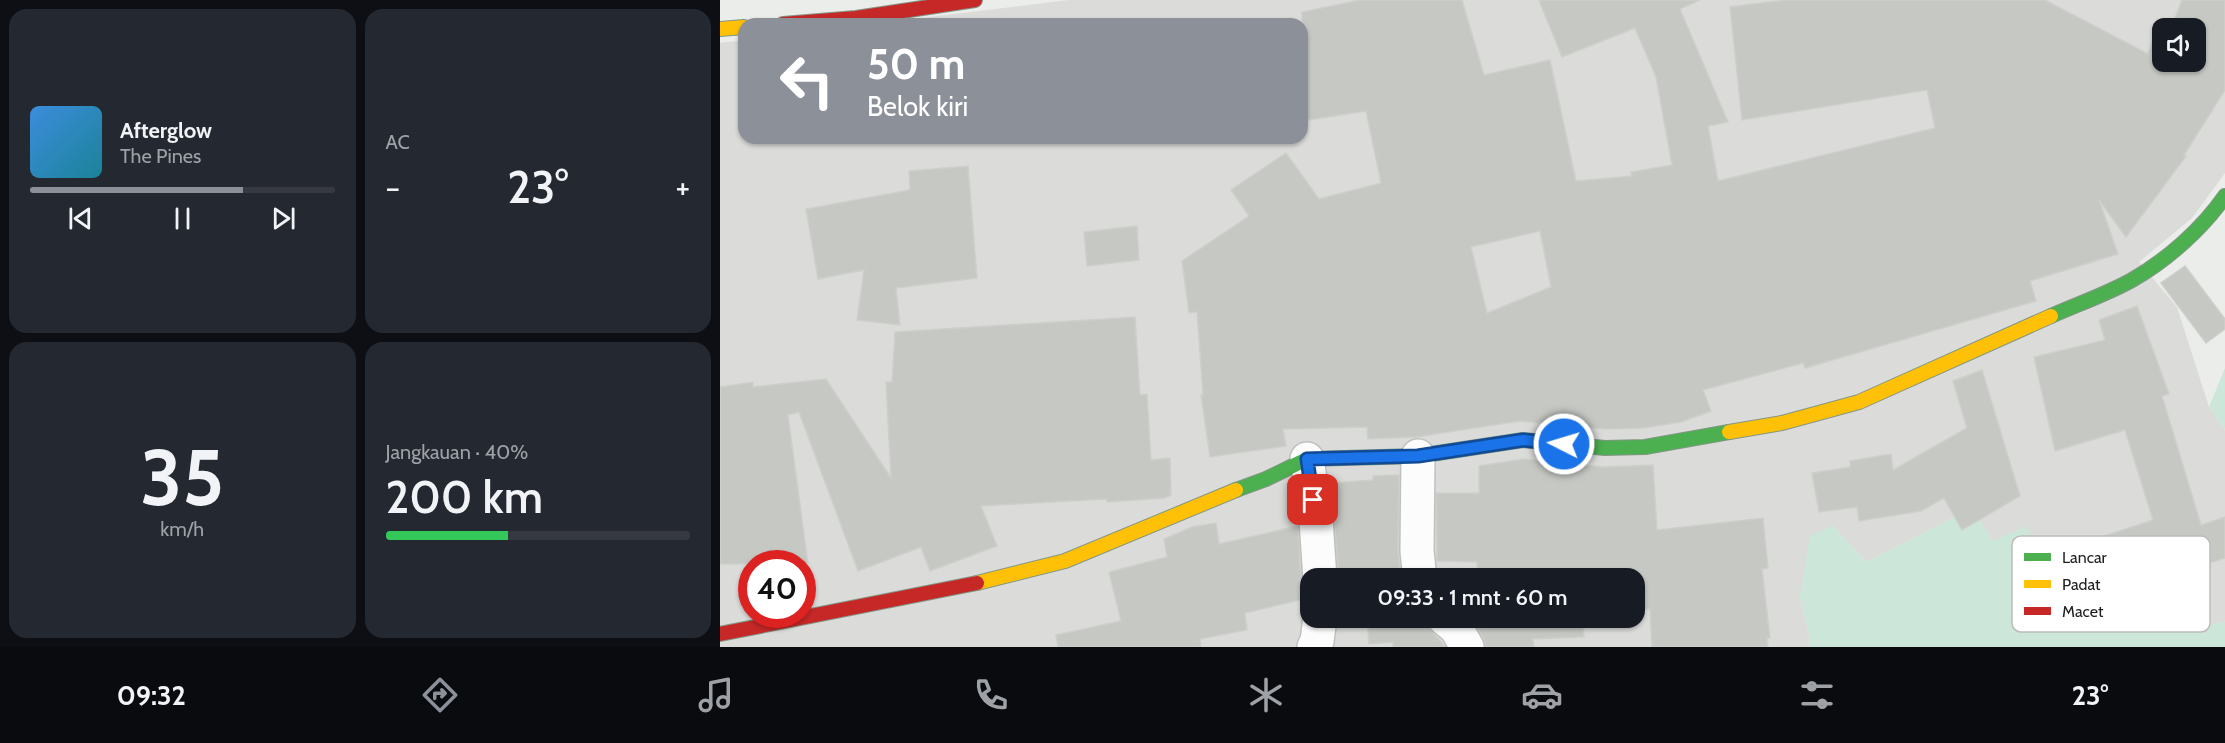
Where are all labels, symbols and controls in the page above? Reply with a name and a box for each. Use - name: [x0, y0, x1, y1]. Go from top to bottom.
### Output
- map controls: [2152, 18, 2206, 72]
- button: sound: [2152, 18, 2206, 72]
- text: 50 m: [867, 38, 965, 90]
- icon: left: [768, 42, 846, 120]
- text: Belok kiri: [867, 90, 968, 123]
- text: Afterglow: [120, 117, 212, 144]
- text: AC: [386, 130, 410, 154]
- text: The Pines: [120, 144, 201, 168]
- text: 23°: [507, 160, 568, 214]
- text: −: [386, 167, 400, 207]
- text: +: [675, 167, 690, 207]
- icon: previous: [64, 202, 97, 235]
- icon: pause: [166, 202, 199, 235]
- icon: next: [267, 202, 300, 235]
- position arrow: [1532, 412, 1596, 476]
- text: 35: [140, 430, 224, 525]
- text: Jangkauan · 40%: [386, 440, 528, 464]
- text: 200 km: [386, 470, 543, 524]
- pin: [1287, 474, 1338, 525]
- icon: arrive: [1296, 483, 1329, 516]
- text: km/h: [160, 517, 204, 541]
- legend: [2012, 536, 2210, 632]
- text: Lancar: [2062, 548, 2108, 567]
- speed limit sign: 40: [738, 550, 816, 628]
- text: Padat: [2062, 575, 2101, 594]
- text: 09:33 · 1 mnt · 60 m: [1378, 584, 1567, 611]
- text: Macet: [2062, 602, 2104, 621]
- icon: directions: [419, 674, 461, 716]
- icon: music: [695, 674, 737, 716]
- icon: phone: [970, 674, 1012, 716]
- icon: climate: [1245, 674, 1287, 716]
- icon: car: [1521, 674, 1563, 716]
- icon: filters: [1796, 674, 1838, 716]
- text: 09:32: [117, 679, 186, 712]
- text: 23°: [2072, 679, 2108, 712]

